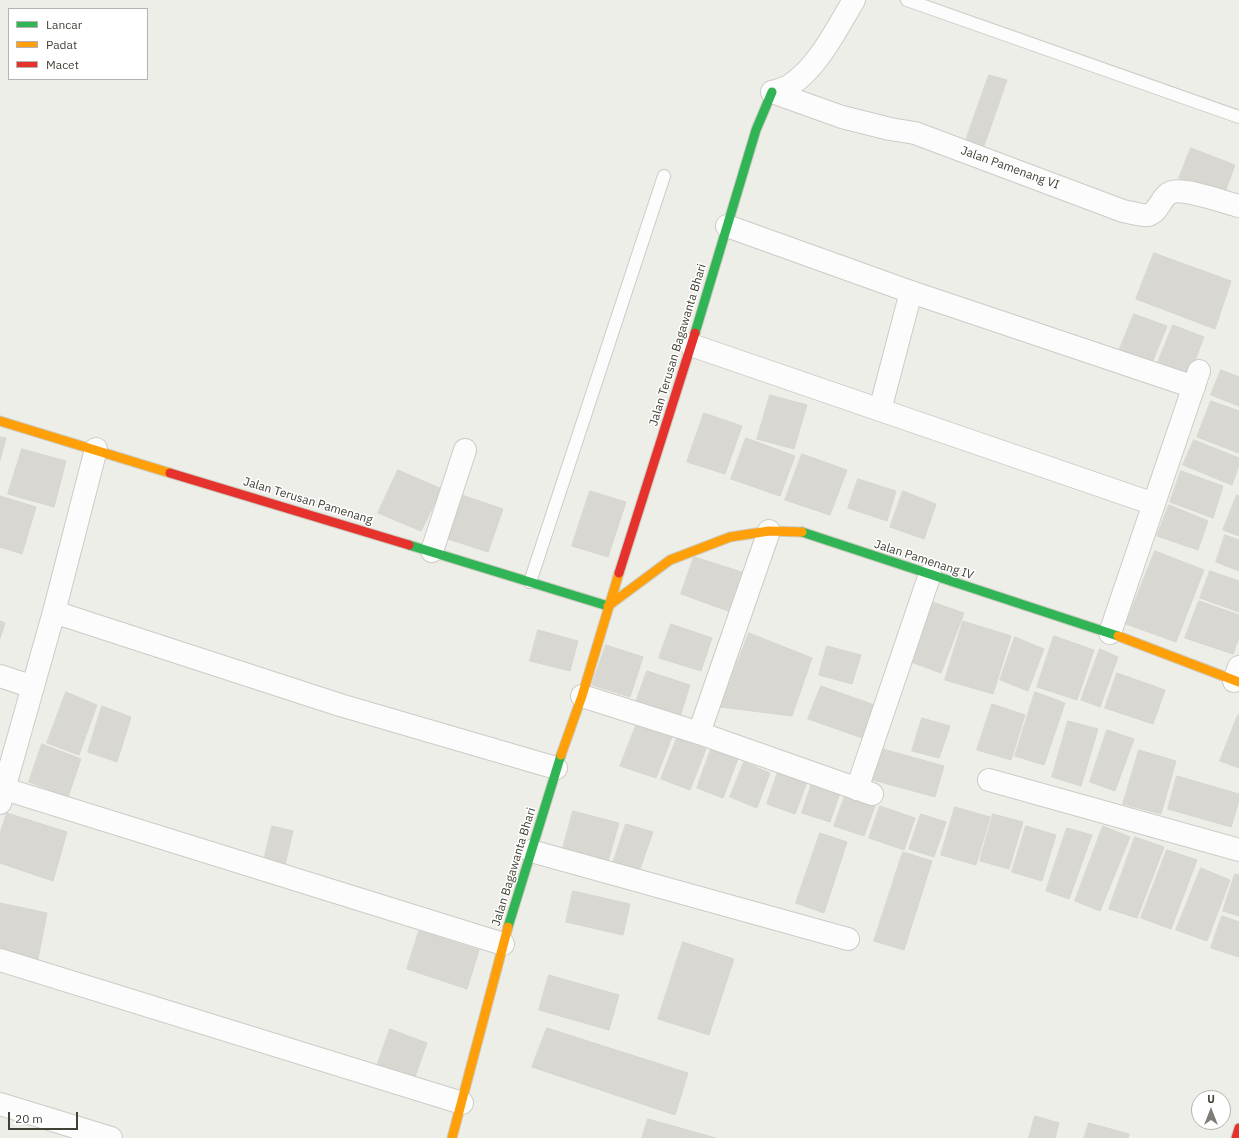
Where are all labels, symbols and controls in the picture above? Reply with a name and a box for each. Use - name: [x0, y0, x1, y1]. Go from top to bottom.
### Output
- legend: [8, 8, 148, 80]
- text: Lancar: [46, 17, 82, 32]
- text: Padat: [46, 37, 77, 52]
- text: Macet: [46, 57, 79, 72]
- street label: Jalan Pamenang VI: [959, 143, 1061, 193]
- street label: Jalan Terusan Bagawanta Bhari: [646, 262, 710, 428]
- street label: Jalan Terusan Pamenang: [242, 474, 374, 528]
- street label: Jalan Pamenang IV: [872, 537, 976, 583]
- street label: Jalan Bagawanta Bhari: [489, 806, 539, 928]
- north arrow: [1191, 1090, 1231, 1130]
- text: U: [1207, 1092, 1215, 1106]
- scale bar: [10, 1104, 80, 1130]
- text: 20 m: [15, 1111, 43, 1126]

